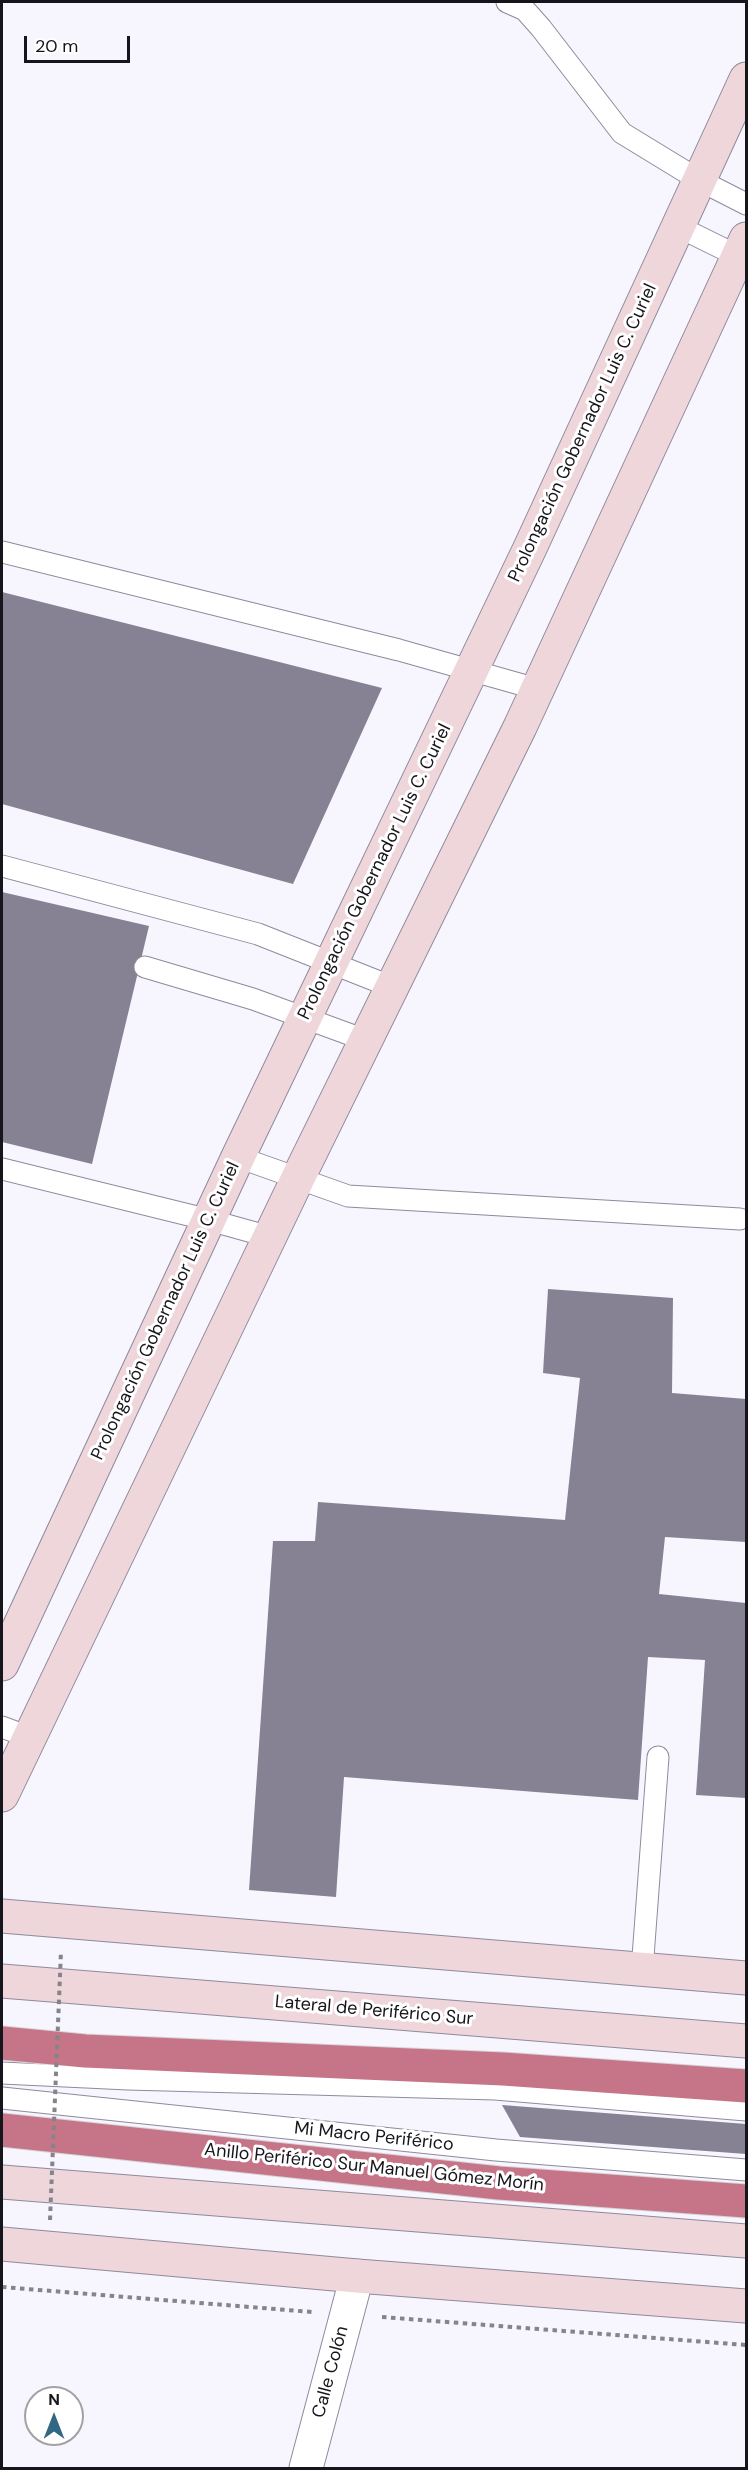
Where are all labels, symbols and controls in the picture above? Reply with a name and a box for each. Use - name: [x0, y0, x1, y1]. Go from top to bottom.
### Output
- scale bar: [27, 24, 134, 62]
- text: 20 m: [35, 34, 78, 58]
- street label: Prolongación Gobernador Luis C. Curiel: [504, 281, 662, 585]
- street label: Prolongación Gobernador Luis C. Curiel: [294, 721, 456, 1023]
- street label: Prolongación Gobernador Luis C. Curiel: [87, 1159, 245, 1463]
- street label: Lateral de Periférico Sur: [274, 1992, 474, 2030]
- street label: Mi Macro Periférico: [293, 2118, 455, 2156]
- street label: Anillo Periférico Sur Manuel Gómez Morín: [203, 2139, 545, 2197]
- street label: Calle Colón: [308, 2324, 354, 2420]
- north arrow: [24, 2386, 84, 2446]
- text: N: [48, 2389, 60, 2410]

